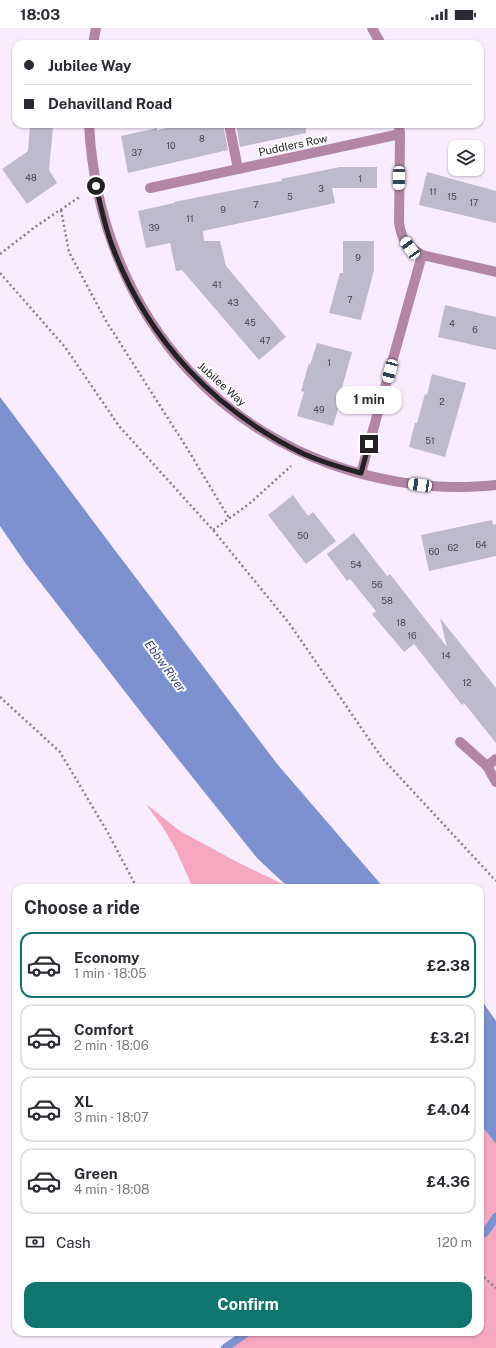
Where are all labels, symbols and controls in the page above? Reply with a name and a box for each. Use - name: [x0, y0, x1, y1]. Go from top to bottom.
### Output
- text: 18:03: [20, 6, 60, 23]
- text: Jubilee Way: [48, 57, 131, 74]
- text: Dehavilland Road: [48, 95, 172, 112]
- street label: Puddlers Row: [257, 132, 329, 158]
- house number: 8: [199, 133, 205, 144]
- house number: 10: [166, 140, 176, 151]
- map controls: [448, 140, 484, 176]
- button: layers: [448, 140, 484, 176]
- house number: 37: [132, 147, 142, 158]
- car: [393, 166, 405, 190]
- house number: 48: [25, 172, 37, 183]
- house number: 1: [358, 173, 362, 184]
- route start: [87, 177, 105, 195]
- house number: 3: [318, 183, 324, 194]
- house number: 11: [429, 186, 437, 197]
- house number: 5: [287, 191, 293, 202]
- house number: 15: [447, 191, 457, 202]
- house number: 17: [469, 197, 479, 208]
- house number: 7: [253, 199, 259, 210]
- house number: 9: [220, 204, 226, 215]
- house number: 11: [186, 213, 194, 224]
- house number: 39: [148, 222, 160, 233]
- car: [398, 235, 422, 261]
- house number: 9: [355, 252, 361, 263]
- house number: 41: [212, 279, 222, 290]
- house number: 7: [347, 294, 353, 305]
- house number: 43: [227, 297, 239, 308]
- house number: 45: [244, 317, 256, 328]
- house number: 4: [449, 318, 455, 329]
- house number: 6: [472, 324, 478, 335]
- house number: 47: [259, 335, 271, 346]
- house number: 1: [327, 357, 331, 368]
- car: [381, 358, 399, 384]
- street label: Jubilee Way: [196, 360, 248, 409]
- callout: 1 min: [336, 386, 402, 414]
- text: 1 min: [353, 392, 385, 407]
- house number: 2: [439, 396, 445, 407]
- house number: 49: [313, 404, 325, 415]
- route end: [360, 435, 378, 453]
- house number: 51: [425, 435, 435, 446]
- car: [407, 477, 433, 493]
- house number: 50: [297, 530, 309, 541]
- house number: 64: [475, 539, 487, 550]
- house number: 62: [448, 542, 458, 553]
- house number: 60: [428, 546, 440, 557]
- house number: 54: [350, 559, 362, 570]
- house number: 56: [371, 579, 383, 590]
- house number: 58: [381, 595, 393, 606]
- house number: 18: [396, 617, 406, 628]
- house number: 16: [407, 630, 417, 641]
- water label: Ebbw River: [142, 638, 189, 695]
- house number: 14: [441, 650, 451, 661]
- house number: 12: [462, 677, 472, 688]
- text: Choose a ride: [24, 897, 140, 918]
- icon: car: [26, 947, 62, 983]
- text: Economy: [74, 949, 139, 966]
- text: £2.38: [427, 957, 470, 974]
- text: 1 min · 18:05: [74, 966, 147, 981]
- icon: car: [26, 1019, 62, 1055]
- text: Comfort: [74, 1021, 134, 1038]
- text: £3.21: [430, 1029, 470, 1046]
- text: 2 min · 18:06: [74, 1038, 149, 1053]
- icon: car: [26, 1091, 62, 1127]
- text: XL: [74, 1093, 93, 1110]
- text: £4.04: [427, 1101, 470, 1118]
- text: 3 min · 18:07: [74, 1110, 149, 1125]
- icon: car: [26, 1163, 62, 1199]
- text: Green: [74, 1165, 118, 1182]
- text: £4.36: [427, 1173, 470, 1190]
- text: 4 min · 18:08: [74, 1182, 150, 1197]
- icon: cash: [24, 1231, 46, 1253]
- text: Cash: [56, 1234, 91, 1251]
- text: 120 m: [437, 1235, 472, 1250]
- button: Confirm: [24, 1282, 472, 1328]

